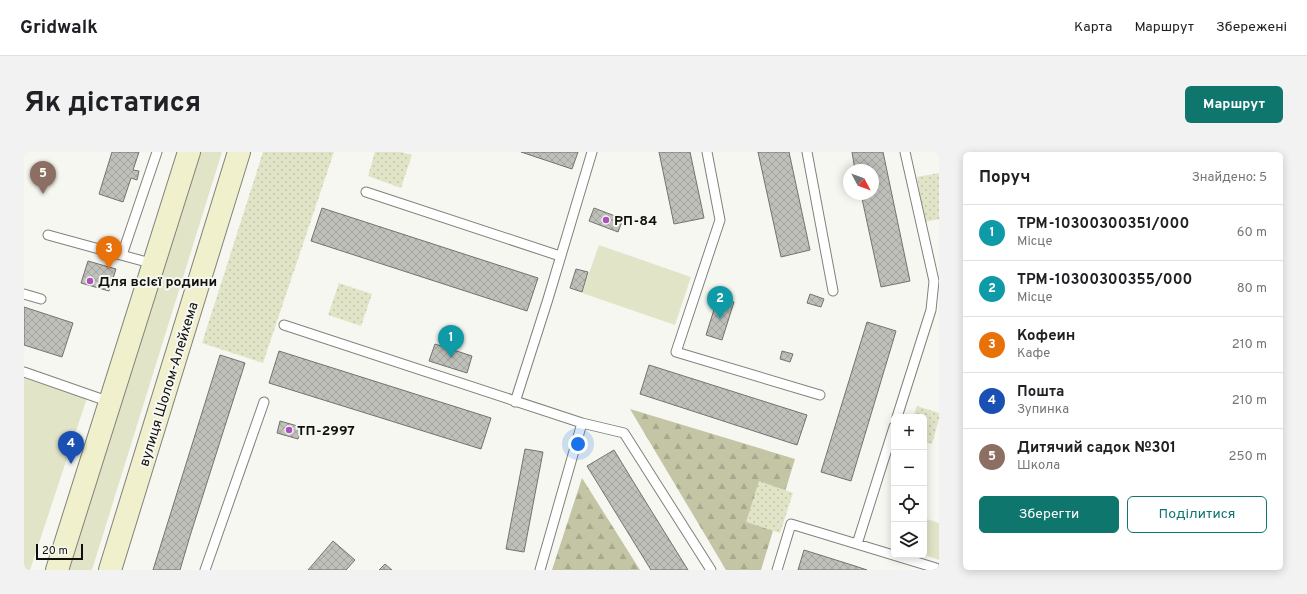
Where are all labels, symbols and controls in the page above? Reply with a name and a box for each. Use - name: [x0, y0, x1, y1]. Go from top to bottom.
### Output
- text: Gridwalk: [20, 16, 98, 40]
- text: Карта: [1074, 19, 1112, 36]
- text: Маршрут: [1134, 19, 1194, 36]
- text: Збережені: [1216, 19, 1287, 36]
- text: Як дістатися: [24, 86, 201, 122]
- button: Маршрут: [1185, 86, 1283, 123]
- pin: 5: [30, 161, 56, 194]
- north arrow: [843, 164, 879, 200]
- text: Поруч: [979, 167, 1031, 189]
- text: Знайдено: 5: [1192, 170, 1267, 186]
- place label: РП-84: [614, 213, 657, 230]
- marker: РП-84: [601, 215, 611, 225]
- text: ТРМ-10300300351/000: [1017, 215, 1189, 234]
- text: 1: [989, 225, 995, 241]
- text: 60 m: [1237, 225, 1267, 241]
- text: Місце: [1017, 234, 1052, 250]
- pin: 3: [96, 236, 122, 269]
- text: ТРМ-10300300355/000: [1017, 271, 1192, 290]
- place label: Для всієї родини: [98, 274, 217, 291]
- marker: Для всієї родини: [85, 276, 95, 286]
- text: 2: [988, 281, 996, 297]
- text: 80 m: [1237, 281, 1267, 297]
- pin: 2: [707, 286, 733, 319]
- text: Місце: [1017, 290, 1052, 306]
- street label: вулиця Шолом-Алейхема: [136, 300, 203, 469]
- pin: 1: [438, 325, 464, 358]
- text: Кофеин: [1017, 327, 1075, 346]
- text: 3: [988, 337, 996, 353]
- text: 210 m: [1232, 337, 1267, 353]
- text: Кафе: [1017, 346, 1050, 362]
- text: Пошта: [1017, 383, 1064, 402]
- text: 4: [988, 393, 996, 409]
- text: 210 m: [1232, 393, 1267, 409]
- text: Зупинка: [1017, 402, 1069, 418]
- map controls: [891, 414, 927, 558]
- button: +: [891, 414, 927, 450]
- place label: ТП-2997: [297, 423, 355, 440]
- marker: ТП-2997: [284, 425, 294, 435]
- pin: 4: [58, 431, 84, 464]
- your location: [568, 434, 588, 454]
- text: Дитячий садок №301: [1017, 439, 1176, 458]
- text: 5: [988, 449, 996, 465]
- text: 250 m: [1229, 449, 1267, 465]
- button: −: [891, 450, 927, 486]
- text: Школа: [1017, 458, 1060, 474]
- button: locate: [891, 486, 927, 522]
- button: Зберегти: [979, 496, 1119, 533]
- button: Поділитися: [1127, 496, 1267, 533]
- button: layers: [891, 522, 927, 558]
- scale bar: [36, 542, 83, 561]
- text: 20 m: [42, 544, 68, 558]

